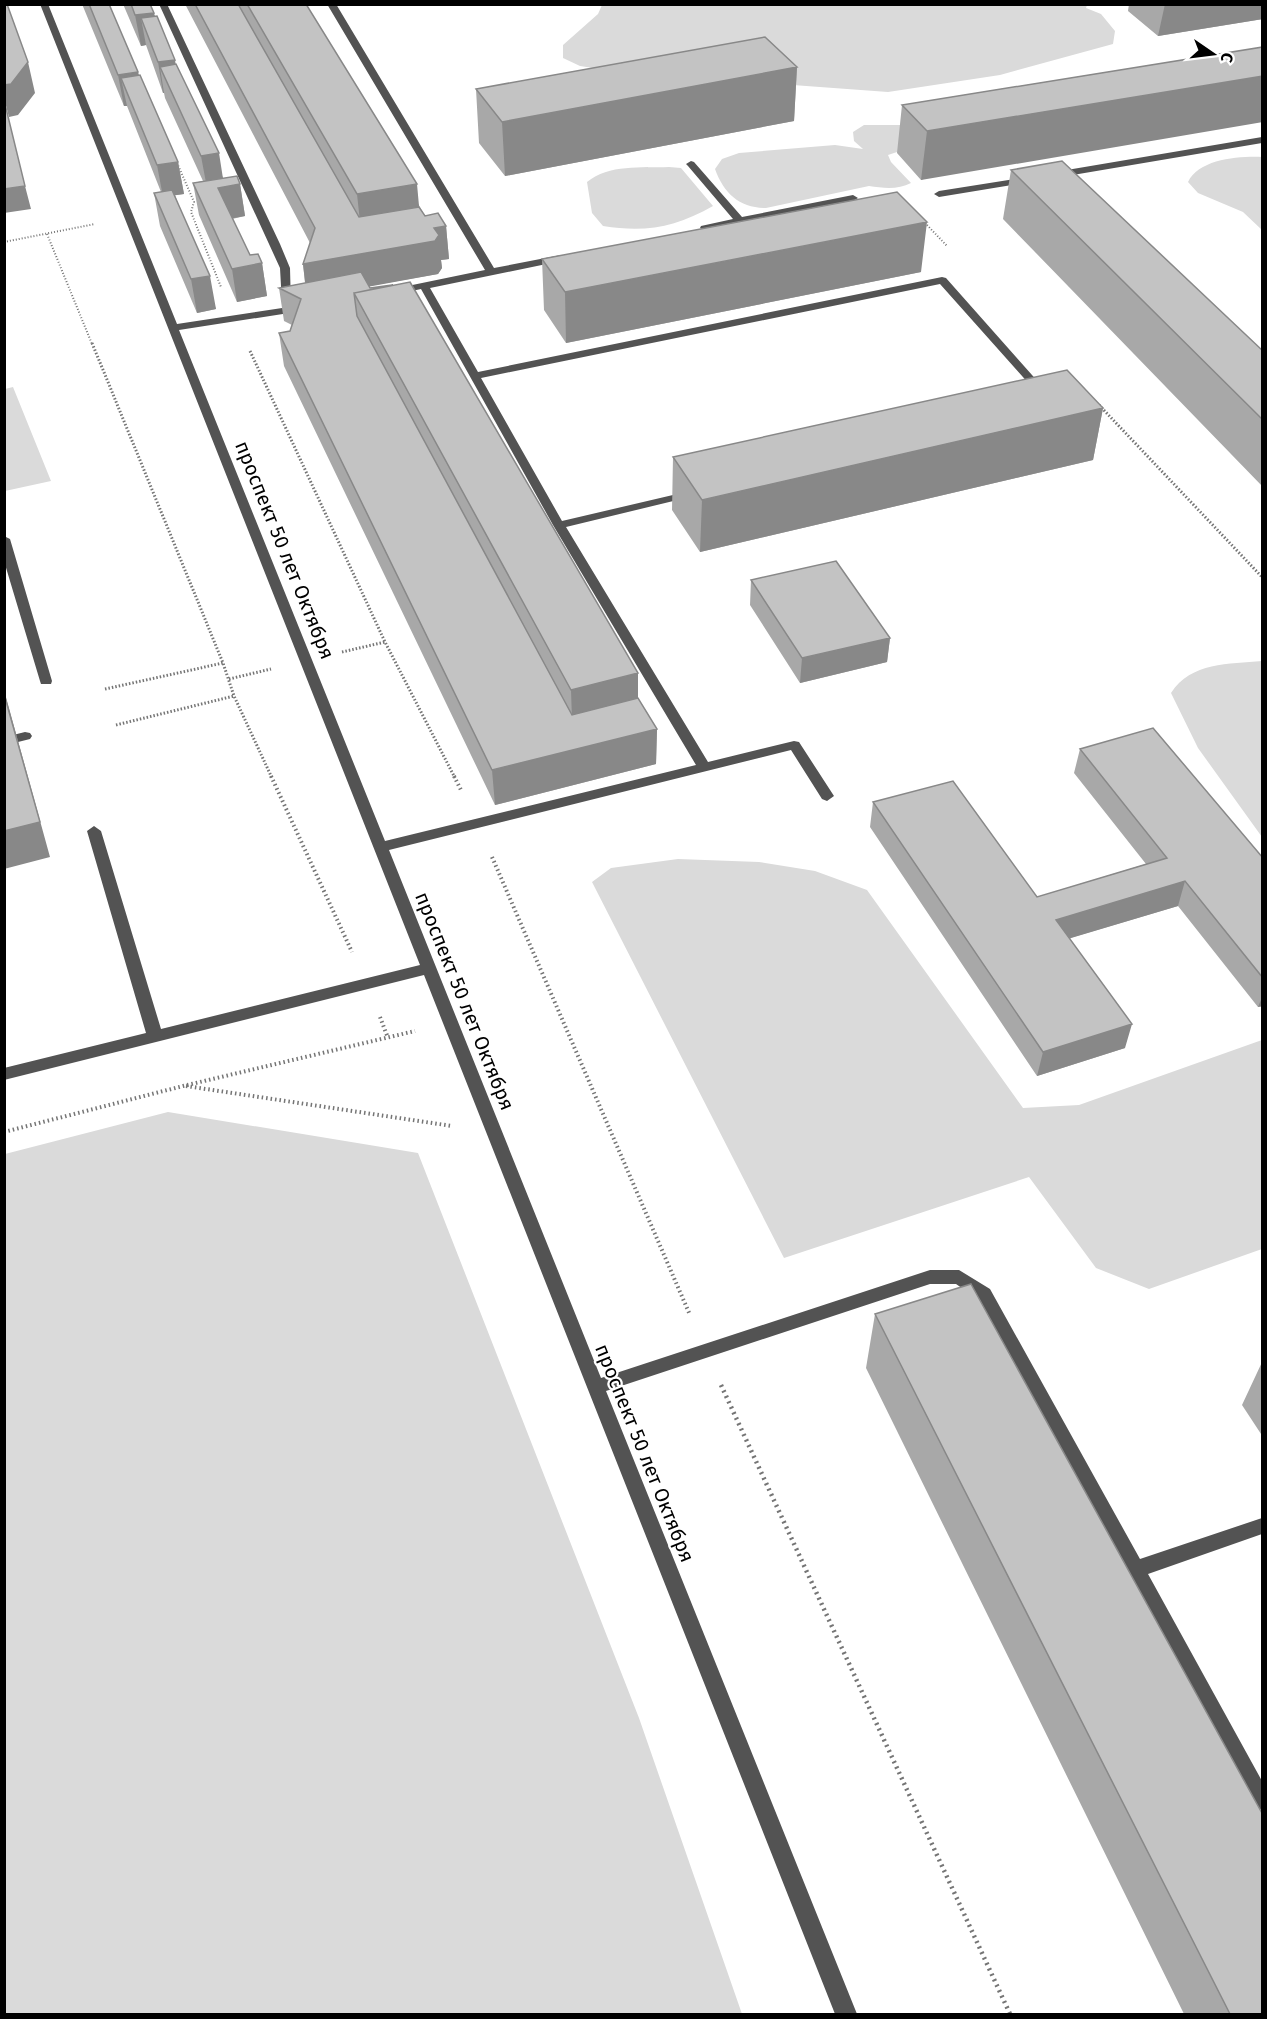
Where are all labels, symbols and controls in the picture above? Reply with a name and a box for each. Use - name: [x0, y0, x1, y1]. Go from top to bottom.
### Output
- north arrow: [1183, 24, 1243, 84]
- text: С: [1217, 51, 1237, 65]
- street label: проспект 50 лет Октября: [230, 437, 340, 663]
- street label: проспект 50 лет Октября: [410, 888, 520, 1114]
- street label: проспект 50 лет Октября: [590, 1340, 700, 1566]

